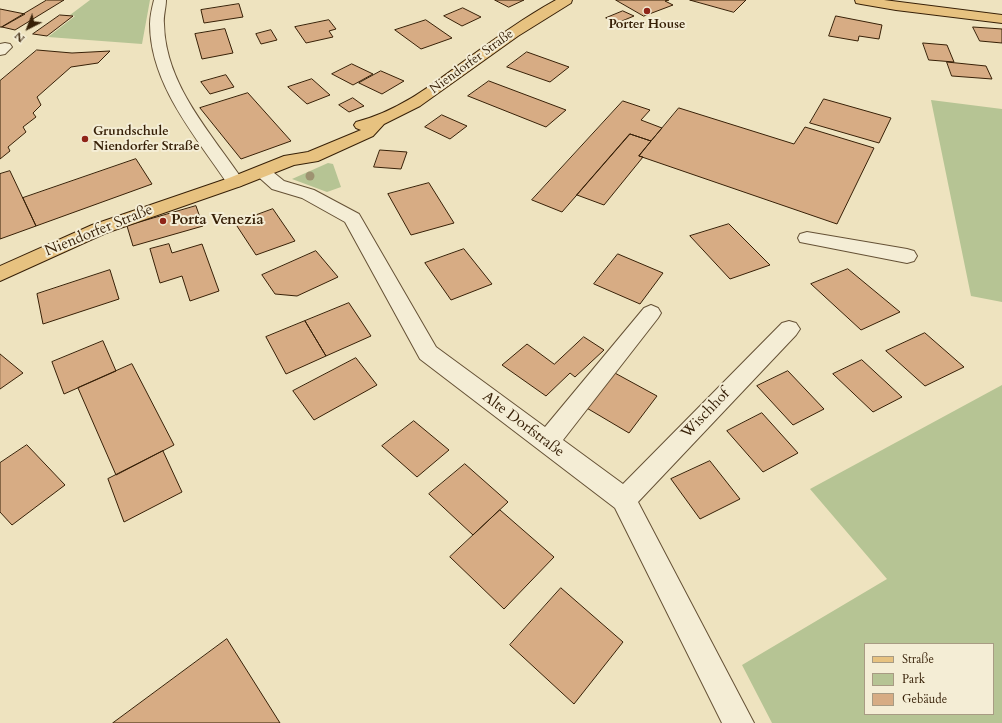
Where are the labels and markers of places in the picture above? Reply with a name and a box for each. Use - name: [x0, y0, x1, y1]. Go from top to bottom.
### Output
- marker: Porter House: [642, 6, 652, 16]
- place label: Porter House: [608, 17, 686, 33]
- place label: Grundschule Niendorfer Straße: [93, 124, 200, 155]
- marker: Grundschule Niendorfer Straße: [80, 134, 90, 144]
- place label: Porta Venezia: [171, 212, 264, 230]
- marker: Porta Venezia: [158, 216, 168, 226]

